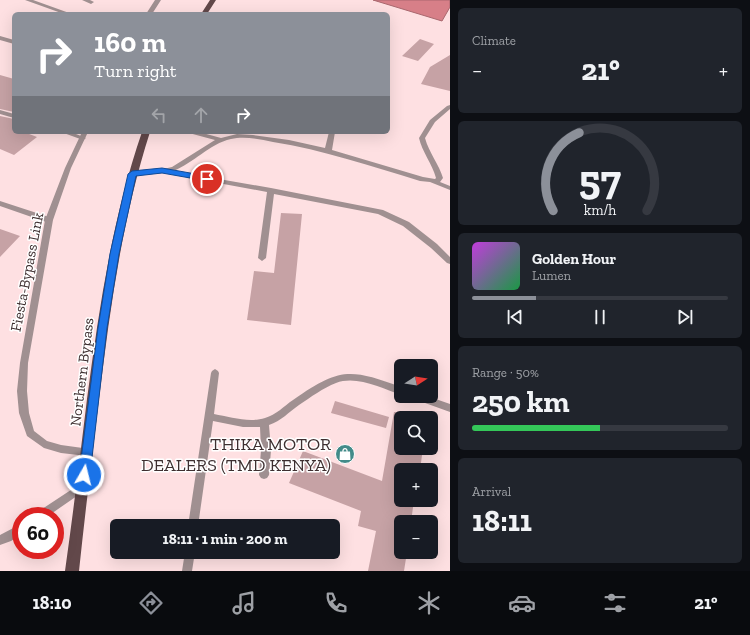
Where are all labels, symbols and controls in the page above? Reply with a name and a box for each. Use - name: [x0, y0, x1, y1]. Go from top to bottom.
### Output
- text: 160 m: [94, 26, 166, 59]
- icon: right: [28, 28, 80, 80]
- text: Climate: [472, 33, 516, 48]
- text: 21°: [581, 52, 620, 88]
- text: −: [472, 57, 482, 84]
- text: +: [719, 57, 728, 84]
- text: Turn right: [94, 60, 176, 82]
- icon: left: [148, 104, 170, 126]
- icon: ahead: [190, 104, 212, 126]
- icon: right: [232, 104, 254, 126]
- text: 57: [579, 155, 622, 205]
- pin: [190, 162, 224, 196]
- icon: arrive: [196, 168, 218, 190]
- text: km/h: [584, 201, 616, 218]
- street label: Fiesta-Bypass Link: [7, 211, 47, 333]
- text: Golden Hour: [532, 250, 616, 268]
- text: Lumen: [532, 268, 571, 283]
- icon: previous: [504, 306, 526, 328]
- icon: pause: [589, 306, 611, 328]
- icon: next: [674, 306, 696, 328]
- street label: Northern Bypass: [66, 317, 98, 427]
- north arrow: [394, 359, 438, 403]
- map controls: [394, 359, 438, 559]
- text: Range · 50%: [472, 365, 539, 380]
- text: 250 km: [472, 384, 570, 420]
- button: search: [394, 411, 438, 455]
- place label: THIKA MOTOR DEALERS (TMD KENYA): [141, 433, 331, 476]
- shop icon: THIKA MOTOR DEALERS (TMD KENYA): [334, 443, 356, 465]
- position arrow: [63, 454, 105, 496]
- button: +: [394, 463, 438, 507]
- text: Arrival: [472, 484, 511, 499]
- text: 18:11: [472, 503, 532, 539]
- speed limit sign: 60: [12, 507, 64, 559]
- button: −: [394, 515, 438, 559]
- text: 18:11 · 1 min · 200 m: [163, 530, 287, 548]
- icon: directions: [137, 589, 165, 617]
- icon: music: [230, 589, 258, 617]
- icon: phone: [322, 589, 350, 617]
- icon: climate: [415, 589, 443, 617]
- icon: car: [508, 589, 536, 617]
- icon: filters: [601, 589, 629, 617]
- text: 18:10: [32, 592, 72, 614]
- text: 21°: [694, 592, 717, 614]

